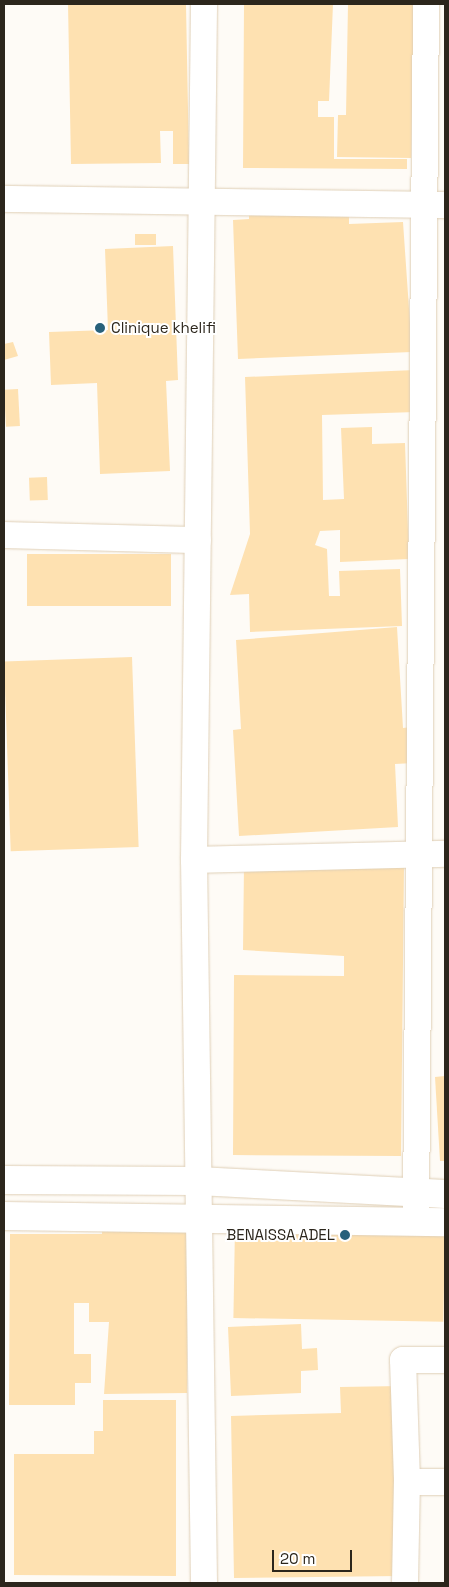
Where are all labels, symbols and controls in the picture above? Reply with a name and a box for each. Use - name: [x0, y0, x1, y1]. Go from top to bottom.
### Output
- place label: Clinique khelifi: [111, 319, 216, 337]
- marker: Clinique khelifi: [93, 321, 107, 335]
- place label: BENAISSA ADEL: [226, 1226, 335, 1244]
- marker: BENAISSA ADEL: [339, 1229, 351, 1241]
- scale bar: [274, 1540, 354, 1572]
- text: 20 m: [280, 1549, 315, 1568]

